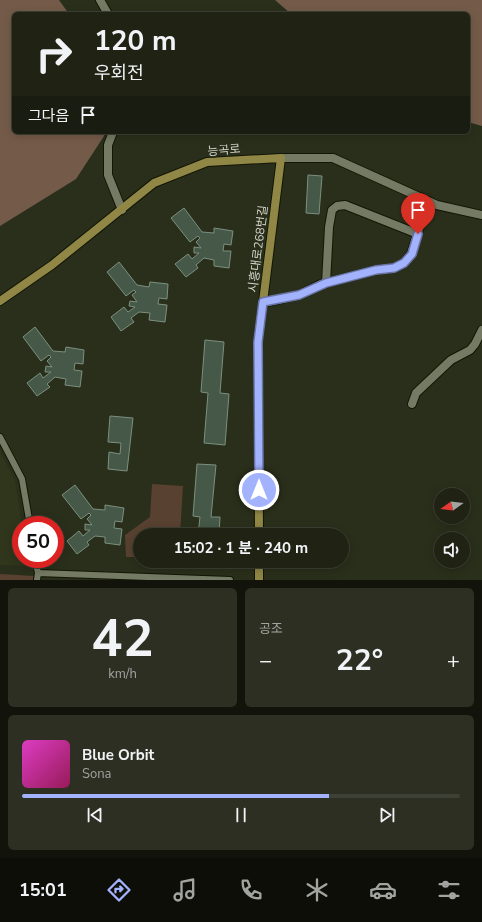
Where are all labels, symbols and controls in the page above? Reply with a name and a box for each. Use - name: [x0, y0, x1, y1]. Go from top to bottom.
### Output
- text: 120 m: [94, 22, 177, 60]
- icon: right: [28, 28, 80, 80]
- text: 우회전: [94, 61, 144, 85]
- icon: arrive: [77, 104, 99, 126]
- text: 그다음: [28, 106, 69, 126]
- street label: 능곡로: [207, 141, 241, 159]
- pin: [401, 193, 435, 234]
- icon: arrive: [407, 199, 429, 221]
- street label: 시흥대로268번길: [245, 204, 271, 294]
- position arrow: [238, 469, 280, 511]
- north arrow: [434, 488, 470, 524]
- map controls: [434, 488, 470, 568]
- speed limit sign: 50: [12, 516, 64, 568]
- button: sound: [434, 532, 470, 568]
- text: 15:02 · 1 분 · 240 m: [174, 538, 308, 558]
- text: 42: [91, 603, 154, 674]
- text: 공조: [259, 620, 283, 638]
- text: 22°: [336, 640, 383, 681]
- text: −: [259, 646, 272, 676]
- text: +: [447, 646, 460, 676]
- text: km/h: [108, 665, 137, 683]
- text: Blue Orbit: [82, 745, 154, 765]
- text: Sona: [82, 765, 112, 783]
- icon: previous: [84, 804, 106, 826]
- icon: pause: [230, 804, 252, 826]
- icon: next: [376, 804, 398, 826]
- icon: directions: [105, 876, 133, 904]
- icon: music: [171, 876, 199, 904]
- icon: phone: [237, 876, 265, 904]
- icon: climate: [303, 876, 331, 904]
- icon: car: [369, 876, 397, 904]
- icon: filters: [435, 876, 463, 904]
- text: 15:01: [19, 878, 67, 902]

